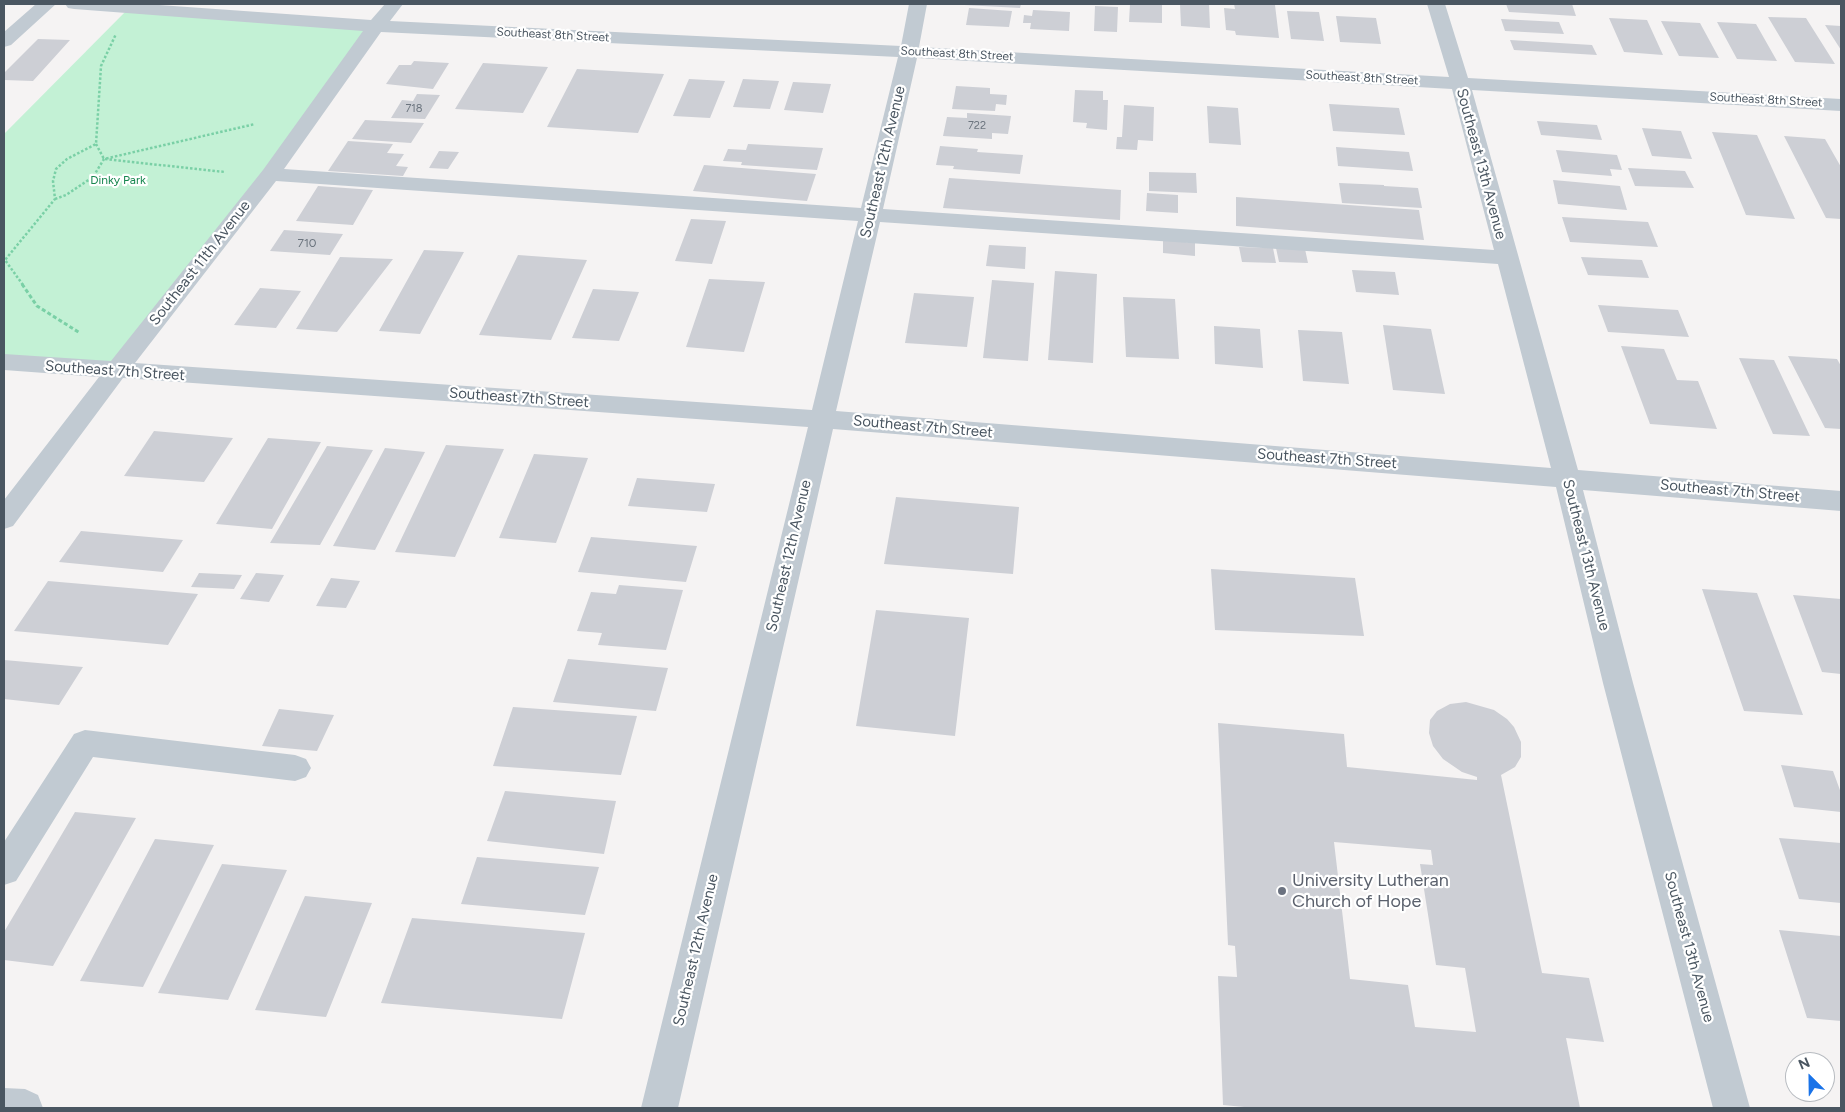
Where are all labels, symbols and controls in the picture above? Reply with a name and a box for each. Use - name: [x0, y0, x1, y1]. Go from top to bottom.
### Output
- street label: Southeast 8th Street: [496, 25, 610, 45]
- street label: Southeast 8th Street: [900, 44, 1014, 64]
- street label: Southeast 8th Street: [1305, 68, 1419, 88]
- street label: Southeast 12th Avenue: [857, 84, 909, 240]
- street label: Southeast 13th Avenue: [1452, 87, 1510, 241]
- street label: Southeast 8th Street: [1709, 90, 1823, 110]
- house number: 718: [405, 102, 423, 116]
- house number: 722: [968, 119, 986, 133]
- park label: Dinky Park: [90, 173, 146, 187]
- street label: Southeast 11th Avenue: [146, 197, 254, 329]
- house number: 710: [297, 236, 317, 250]
- street label: Southeast 7th Street: [44, 357, 186, 385]
- street label: Southeast 7th Street: [448, 384, 590, 412]
- street label: Southeast 7th Street: [852, 412, 994, 442]
- street label: Southeast 7th Street: [1256, 445, 1398, 473]
- street label: Southeast 7th Street: [1659, 476, 1801, 506]
- street label: Southeast 13th Avenue: [1558, 477, 1614, 633]
- street label: Southeast 12th Avenue: [763, 478, 815, 634]
- place label: University Lutheran Church of Hope: [1292, 870, 1449, 912]
- street label: Southeast 13th Avenue: [1660, 870, 1718, 1024]
- street label: Southeast 12th Avenue: [670, 872, 722, 1028]
- marker: University Lutheran Church of Hope: [1276, 885, 1288, 897]
- north arrow: [1785, 1052, 1835, 1102]
- text: N: [1796, 1054, 1813, 1074]

